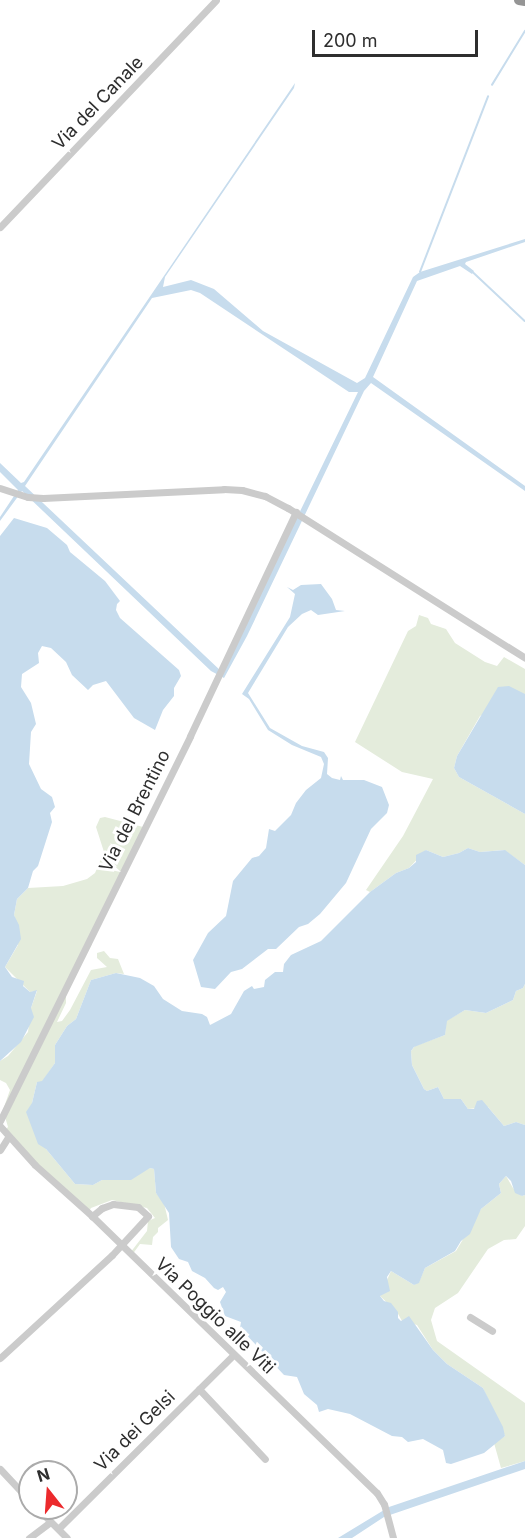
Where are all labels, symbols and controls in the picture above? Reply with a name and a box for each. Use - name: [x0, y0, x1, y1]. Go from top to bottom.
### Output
- scale bar: [315, 18, 482, 56]
- text: 200 m: [323, 30, 378, 51]
- street label: Via del Canale: [48, 52, 148, 154]
- street label: Via del Brentino: [95, 746, 175, 876]
- street label: Via Poggio alle Viti: [151, 1253, 279, 1379]
- street label: Via dei Gelsi: [90, 1386, 180, 1476]
- north arrow: [18, 1460, 78, 1520]
- text: N: [35, 1463, 52, 1486]

